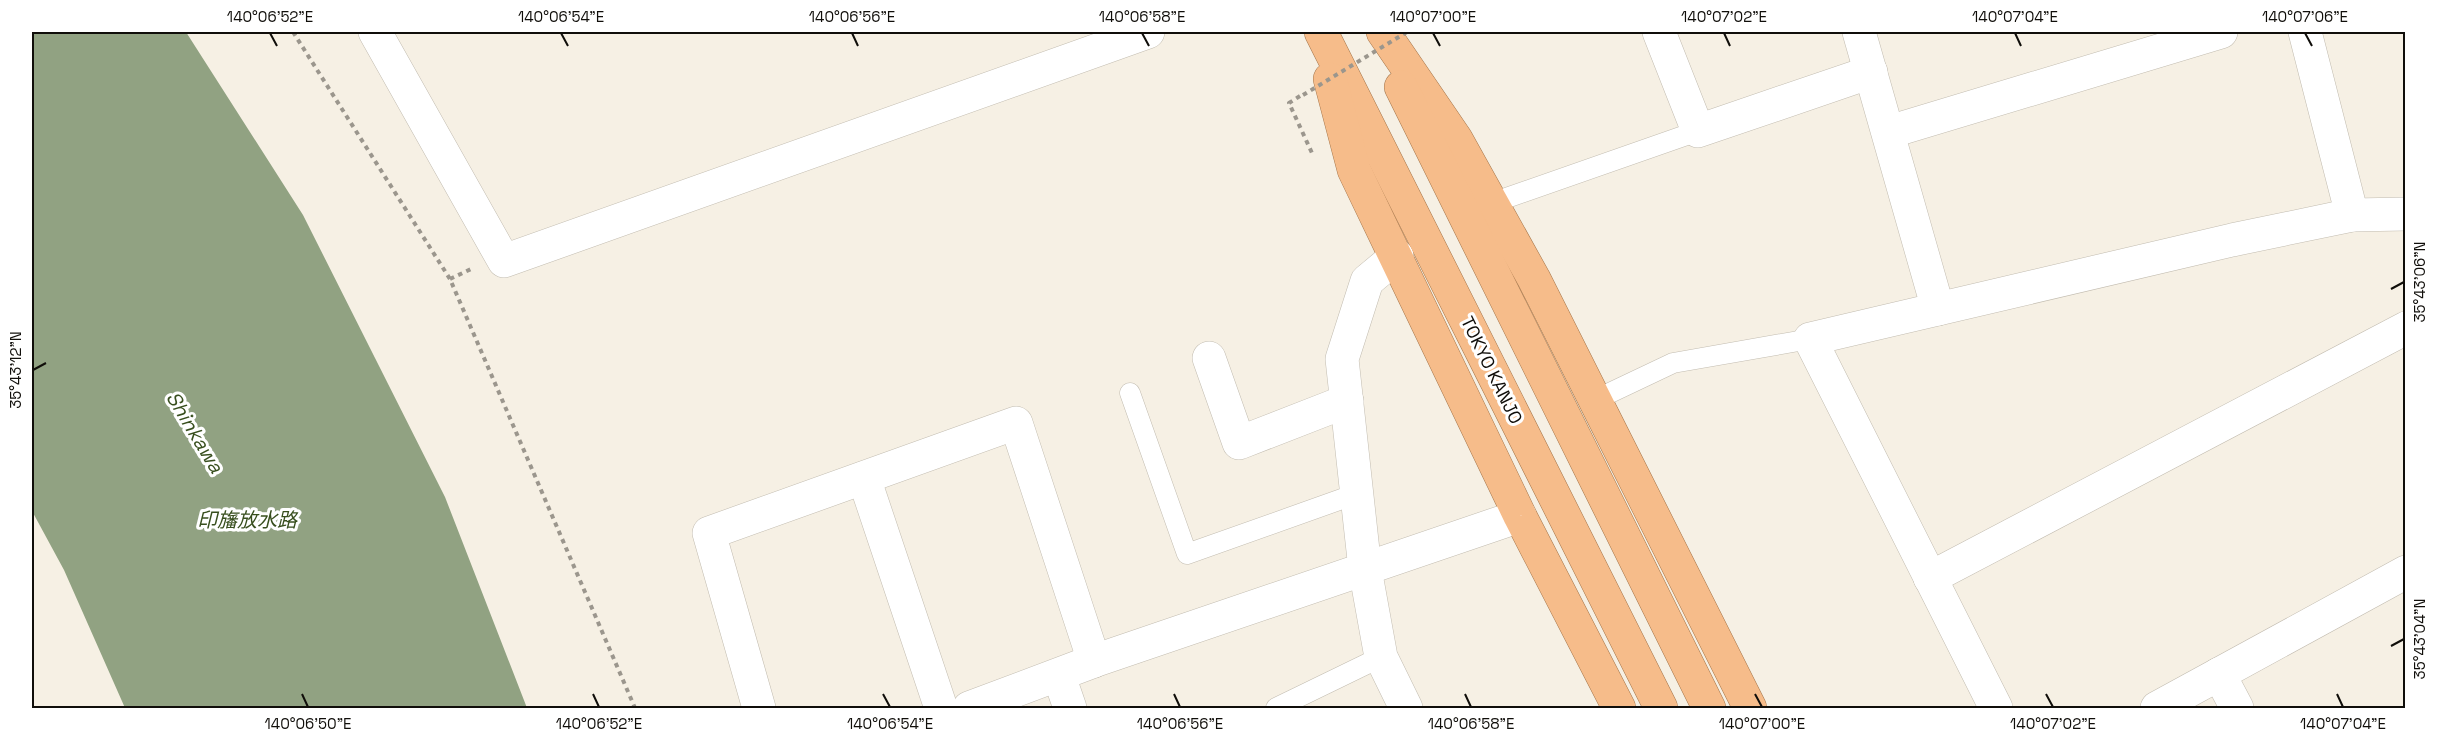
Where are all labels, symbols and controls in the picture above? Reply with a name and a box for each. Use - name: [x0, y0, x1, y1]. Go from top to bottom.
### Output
- text: 140°06'52"E: [227, 7, 313, 26]
- text: 140°06'54"E: [518, 7, 604, 26]
- text: 140°06'56"E: [809, 7, 895, 26]
- text: 140°06'58"E: [1099, 7, 1185, 26]
- text: 140°07'00"E: [1390, 7, 1476, 26]
- text: 140°07'02"E: [1681, 7, 1767, 26]
- text: 140°07'04"E: [1972, 7, 2058, 26]
- text: 140°07'06"E: [2262, 7, 2348, 26]
- text: 35°43'06"N: [2410, 241, 2429, 323]
- street label: TOKYO KANJO: [1456, 312, 1528, 428]
- text: 35°43'12"N: [6, 331, 25, 409]
- water label: Shinkawa: [160, 386, 230, 478]
- water label: 印旛放水路: [197, 507, 299, 533]
- text: 35°43'04"N: [2410, 599, 2429, 679]
- text: 140°06'50"E: [265, 714, 351, 733]
- text: 140°06'52"E: [556, 714, 642, 733]
- text: 140°06'54"E: [847, 714, 933, 733]
- text: 140°06'56"E: [1137, 714, 1223, 733]
- text: 140°06'58"E: [1428, 714, 1514, 733]
- text: 140°07'00"E: [1719, 714, 1805, 733]
- text: 140°07'02"E: [2010, 714, 2096, 733]
- text: 140°07'04"E: [2300, 714, 2386, 733]

